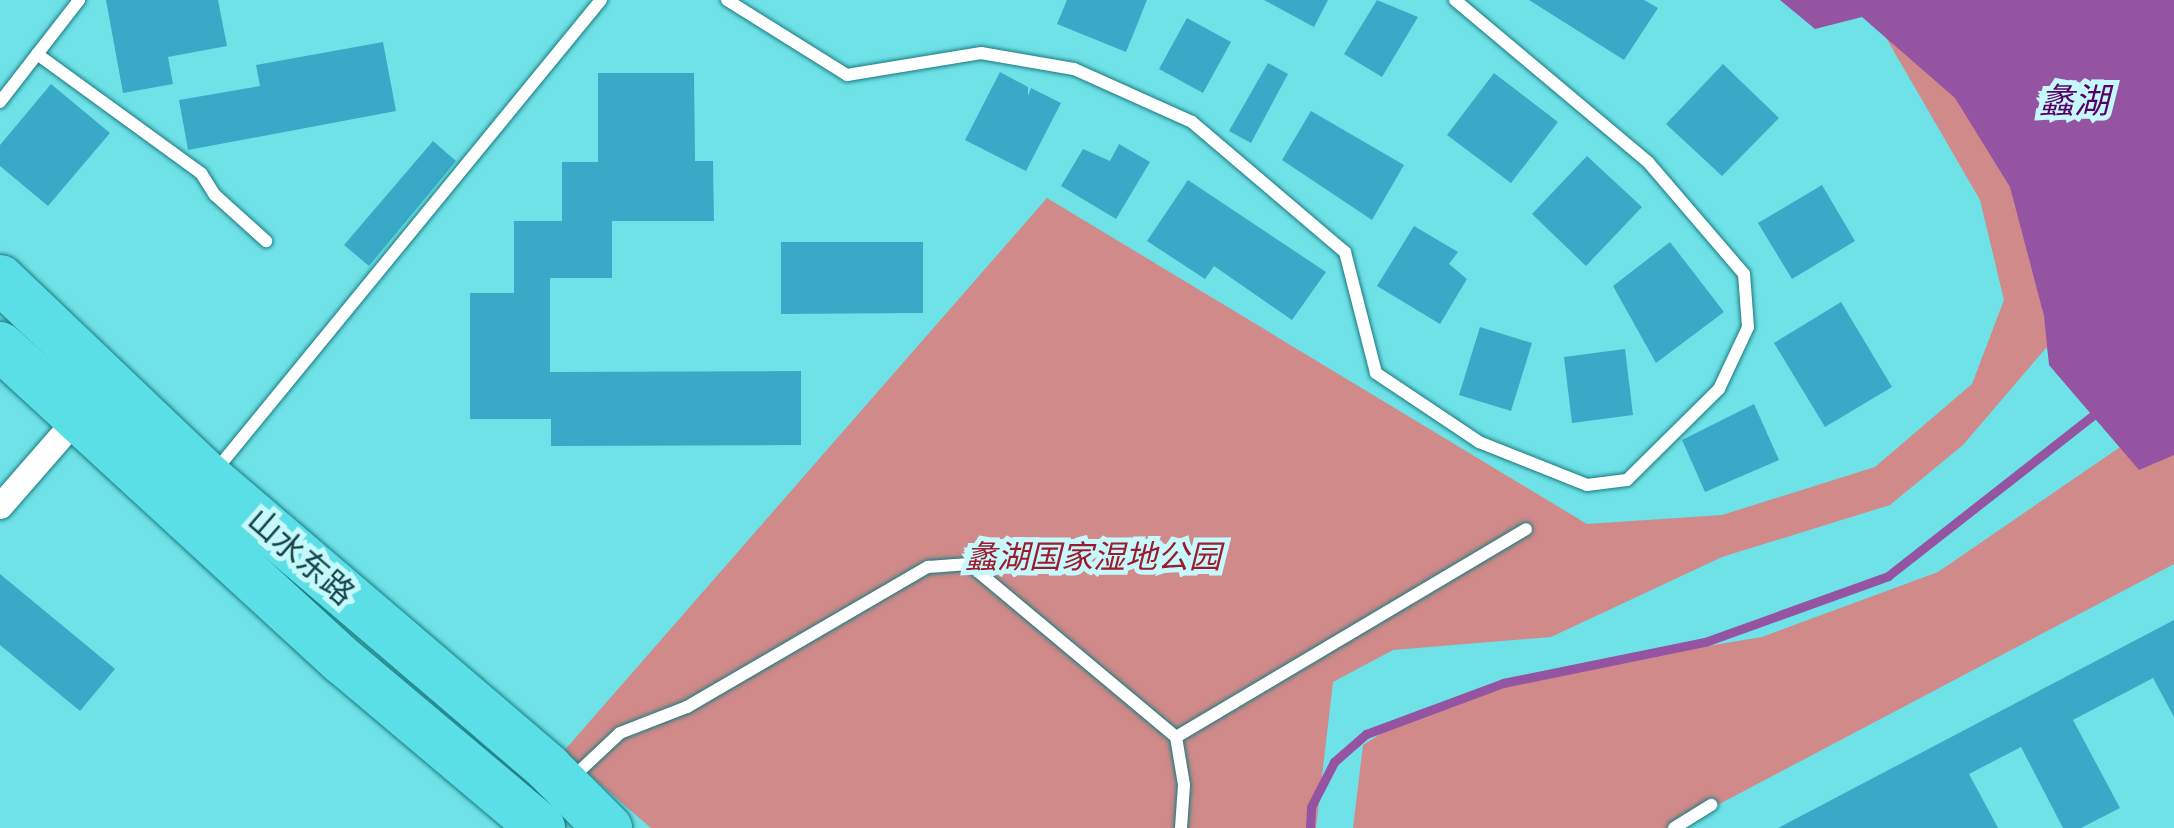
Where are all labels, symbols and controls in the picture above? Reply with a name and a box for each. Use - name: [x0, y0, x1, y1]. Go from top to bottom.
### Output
- water label: 蠡湖: [2039, 80, 2109, 122]
- street label: 山水东路: [240, 501, 362, 613]
- park label: 蠡湖国家湿地公园: [965, 538, 1221, 576]

